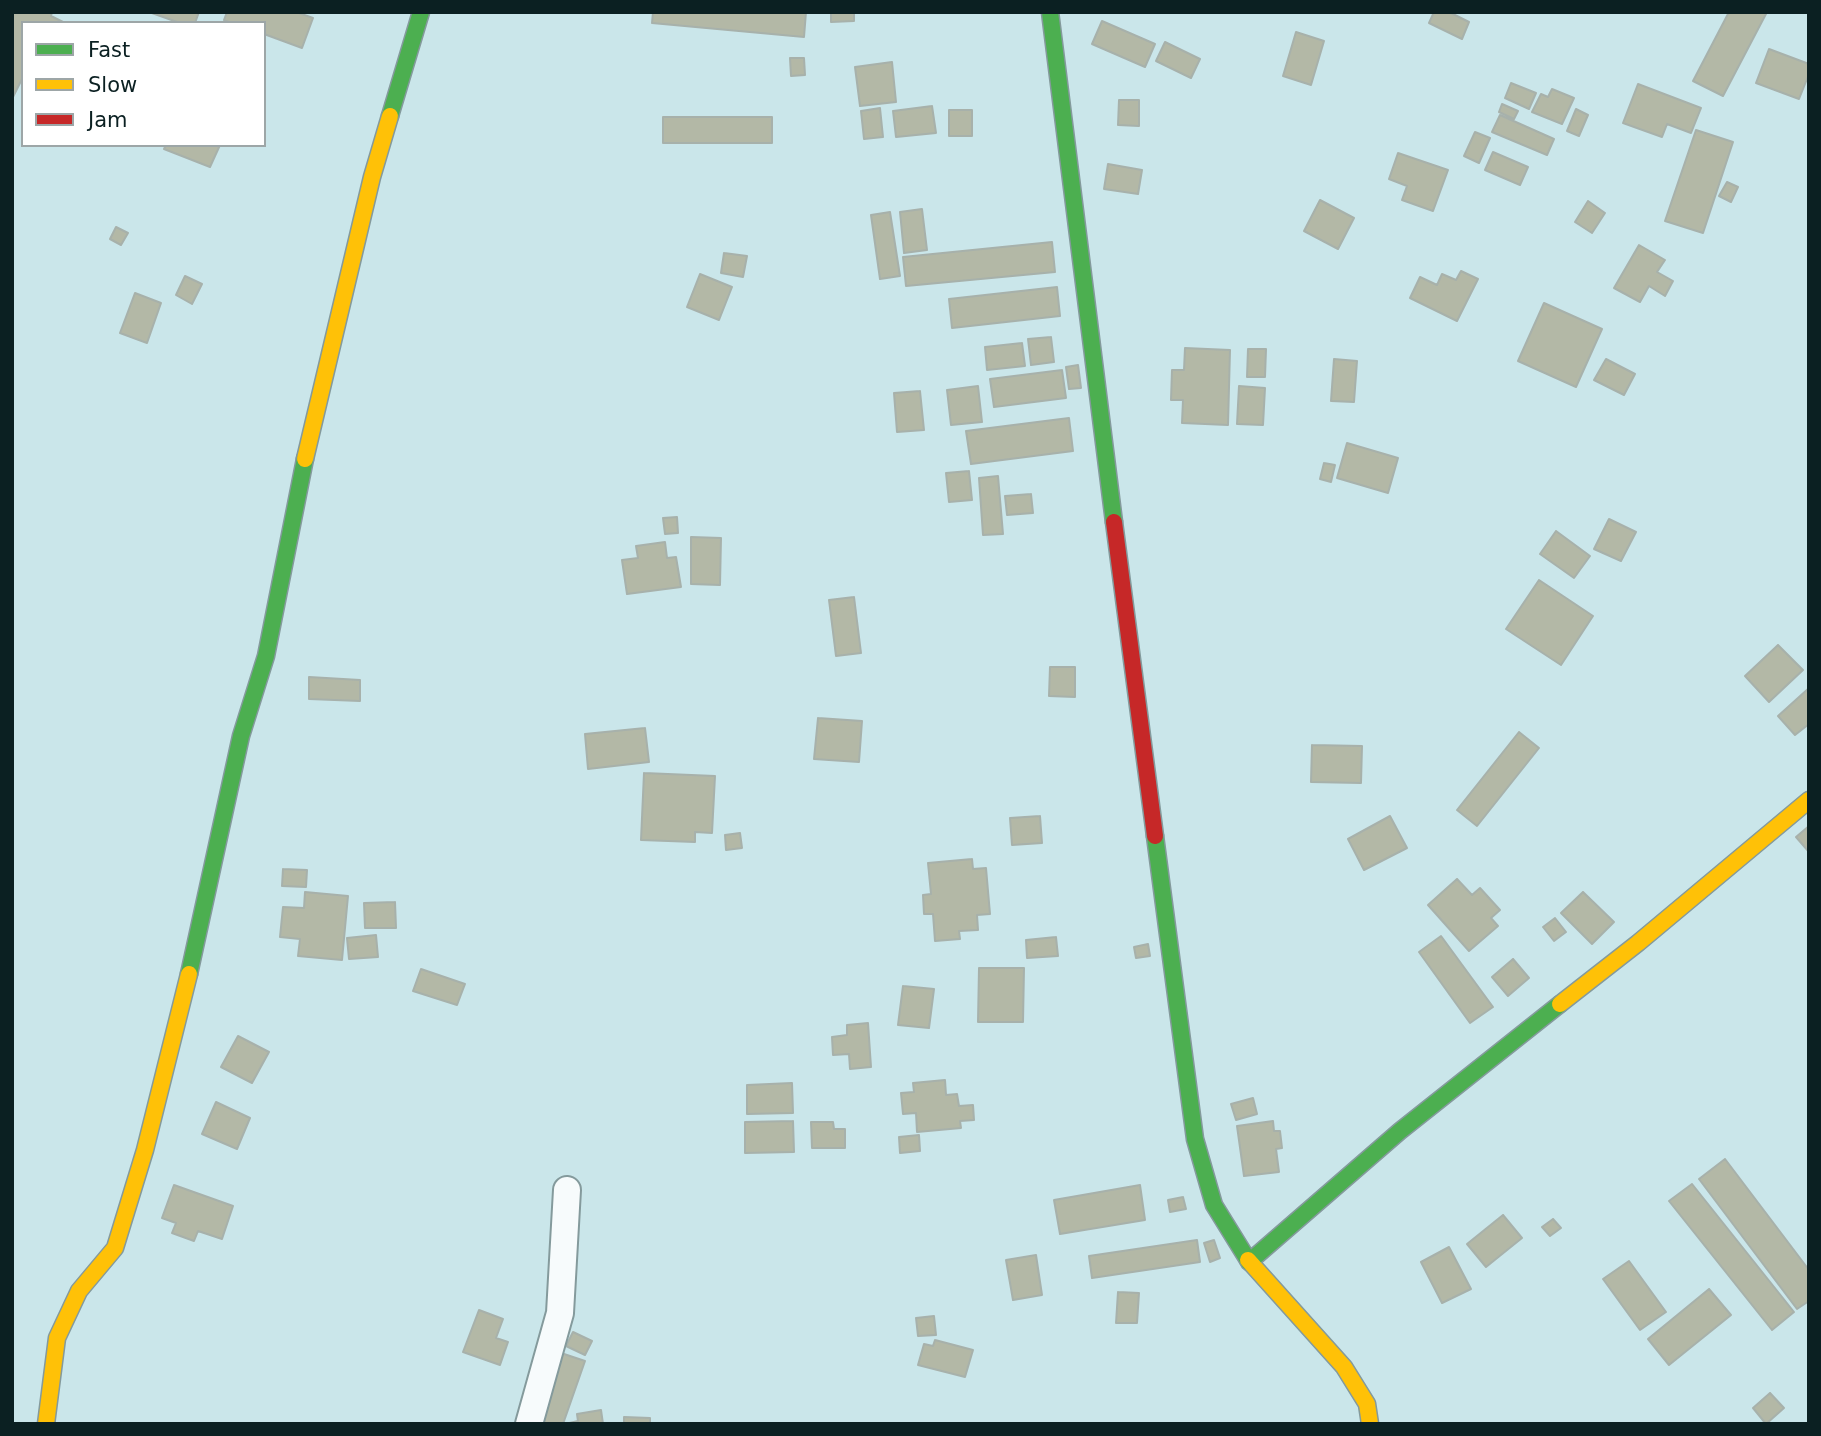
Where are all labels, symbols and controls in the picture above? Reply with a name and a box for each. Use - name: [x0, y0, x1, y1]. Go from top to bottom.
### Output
- legend: [21, 21, 266, 147]
- text: Fast: [88, 38, 130, 62]
- text: Slow: [88, 73, 137, 97]
- text: Jam: [88, 108, 128, 132]

